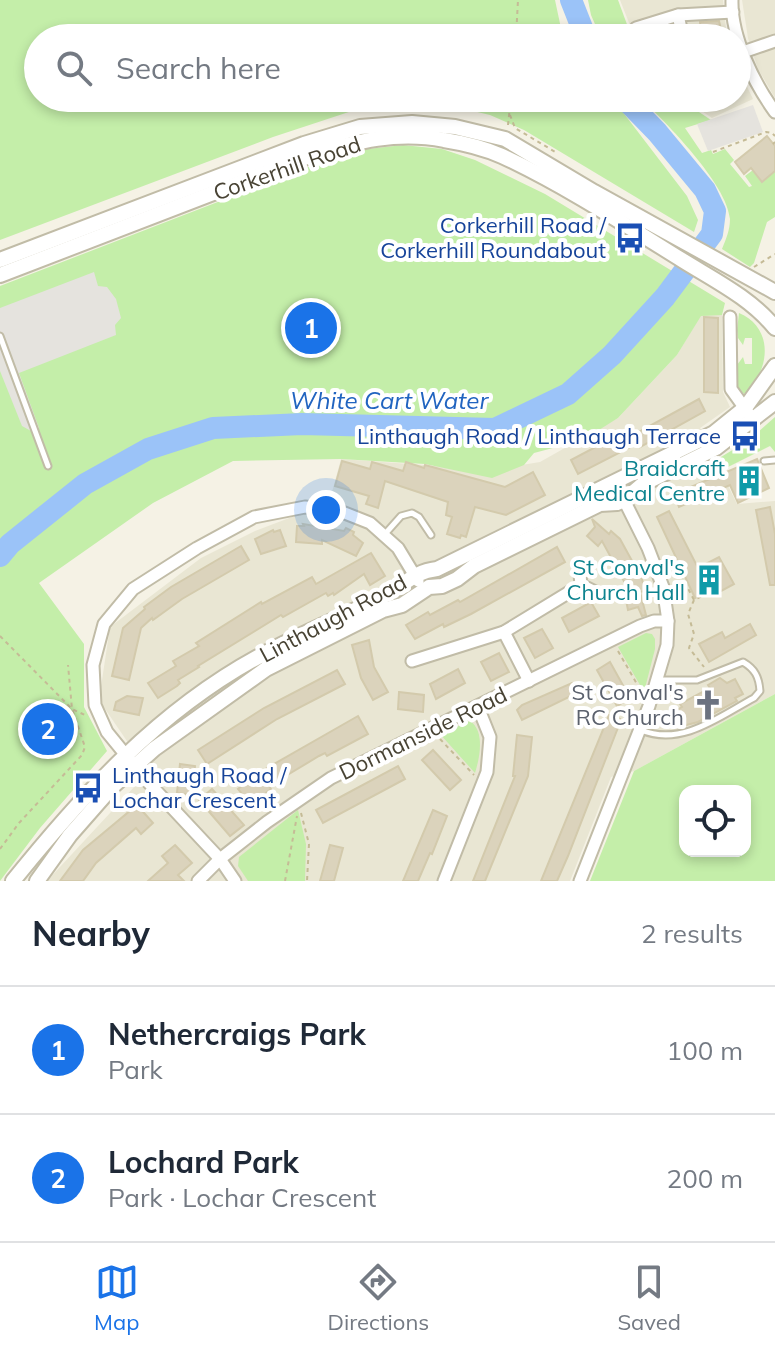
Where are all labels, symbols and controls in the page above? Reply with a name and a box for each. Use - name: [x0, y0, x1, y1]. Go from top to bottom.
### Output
- search box: [24, 24, 751, 112]
- icon: search: [52, 46, 96, 90]
- text: Search here: [116, 49, 281, 87]
- street label: Corkerhill Road: [210, 130, 364, 206]
- place label: Corkerhill Road / Corkerhill Roundabout: [380, 211, 607, 264]
- bus stop icon: Corkerhill Road / Corkerhill Roundabout: [613, 221, 647, 255]
- pin: 1: [285, 298, 337, 358]
- water label: White Cart Water: [290, 385, 489, 415]
- bus stop icon: Linthaugh Road / Linthaugh Terrace: [728, 419, 762, 453]
- place label: Linthaugh Road / Linthaugh Terrace: [357, 422, 721, 450]
- place label: Braidcraft Medical Centre: [574, 454, 725, 507]
- building icon: Braidcraft Medical Centre: [732, 464, 766, 498]
- your location: [306, 490, 346, 530]
- place label: St Conval's Church Hall: [566, 553, 685, 606]
- building icon: St Conval's Church Hall: [692, 563, 726, 597]
- street label: Linthaugh Road: [255, 568, 411, 668]
- place label: St Conval's RC Church: [572, 678, 684, 731]
- street label: Dormanside Road: [334, 680, 512, 786]
- church icon: St Conval's RC Church: [691, 688, 725, 722]
- pin: 2: [22, 699, 74, 759]
- place label: Linthaugh Road / Lochar Crescent: [112, 761, 287, 814]
- bus stop icon: Linthaugh Road / Lochar Crescent: [71, 771, 105, 805]
- map controls: [679, 785, 751, 857]
- button: locate: [679, 785, 751, 857]
- text: Nearby: [32, 912, 150, 955]
- text: 2 results: [641, 917, 743, 950]
- text: Nethercraigs Park: [108, 1015, 366, 1053]
- text: 1: [50, 1034, 66, 1067]
- text: 100 m: [667, 1034, 743, 1067]
- text: Park: [108, 1053, 163, 1086]
- text: Lochard Park: [108, 1143, 299, 1181]
- text: 2: [50, 1162, 66, 1195]
- text: 200 m: [667, 1162, 743, 1195]
- text: Park · Lochar Crescent: [108, 1181, 376, 1214]
- tab: Map: [94, 1260, 139, 1336]
- tab: Directions: [328, 1260, 429, 1336]
- tab: Saved: [617, 1260, 681, 1336]

